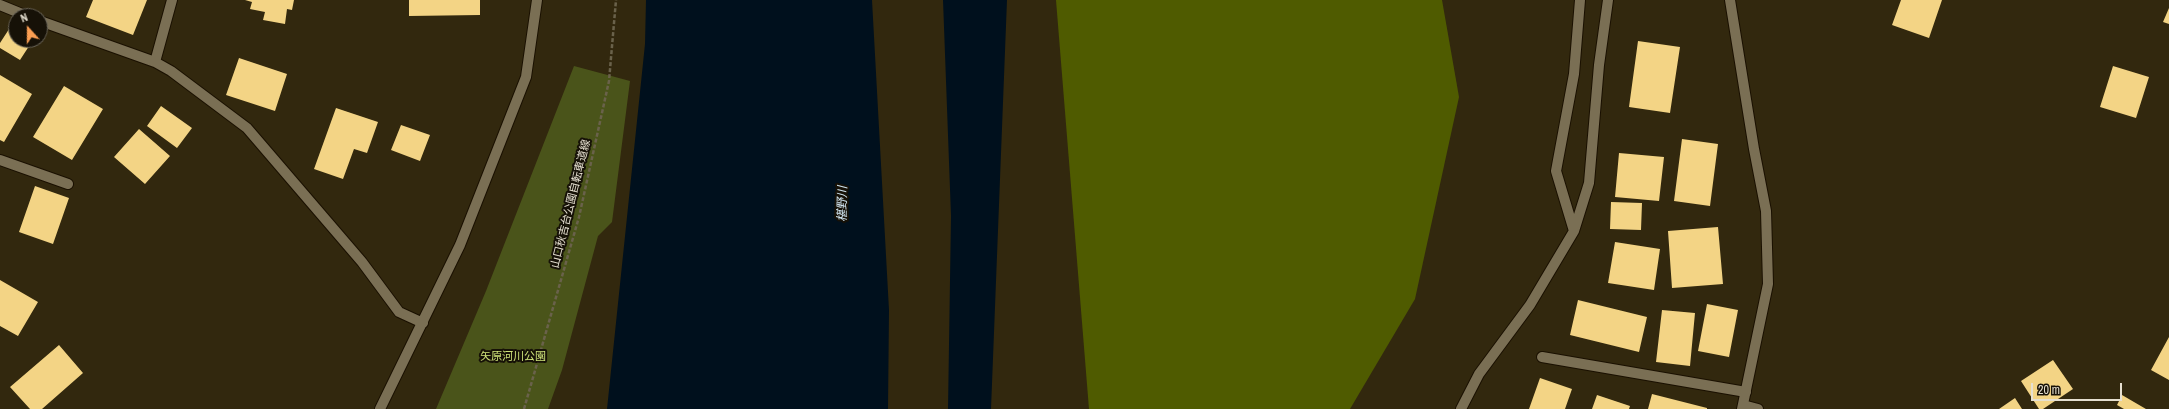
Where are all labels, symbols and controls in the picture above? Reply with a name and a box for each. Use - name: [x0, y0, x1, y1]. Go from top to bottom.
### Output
- north arrow: [8, 8, 48, 48]
- text: N: [19, 10, 30, 25]
- street label: 山口秋吉台公園自転車道線: [549, 138, 593, 270]
- water label: 椹野川: [835, 186, 851, 222]
- park label: 矢原河川公園: [480, 350, 546, 364]
- scale bar: [2033, 375, 2124, 401]
- text: 20 m: [2038, 382, 2060, 398]

